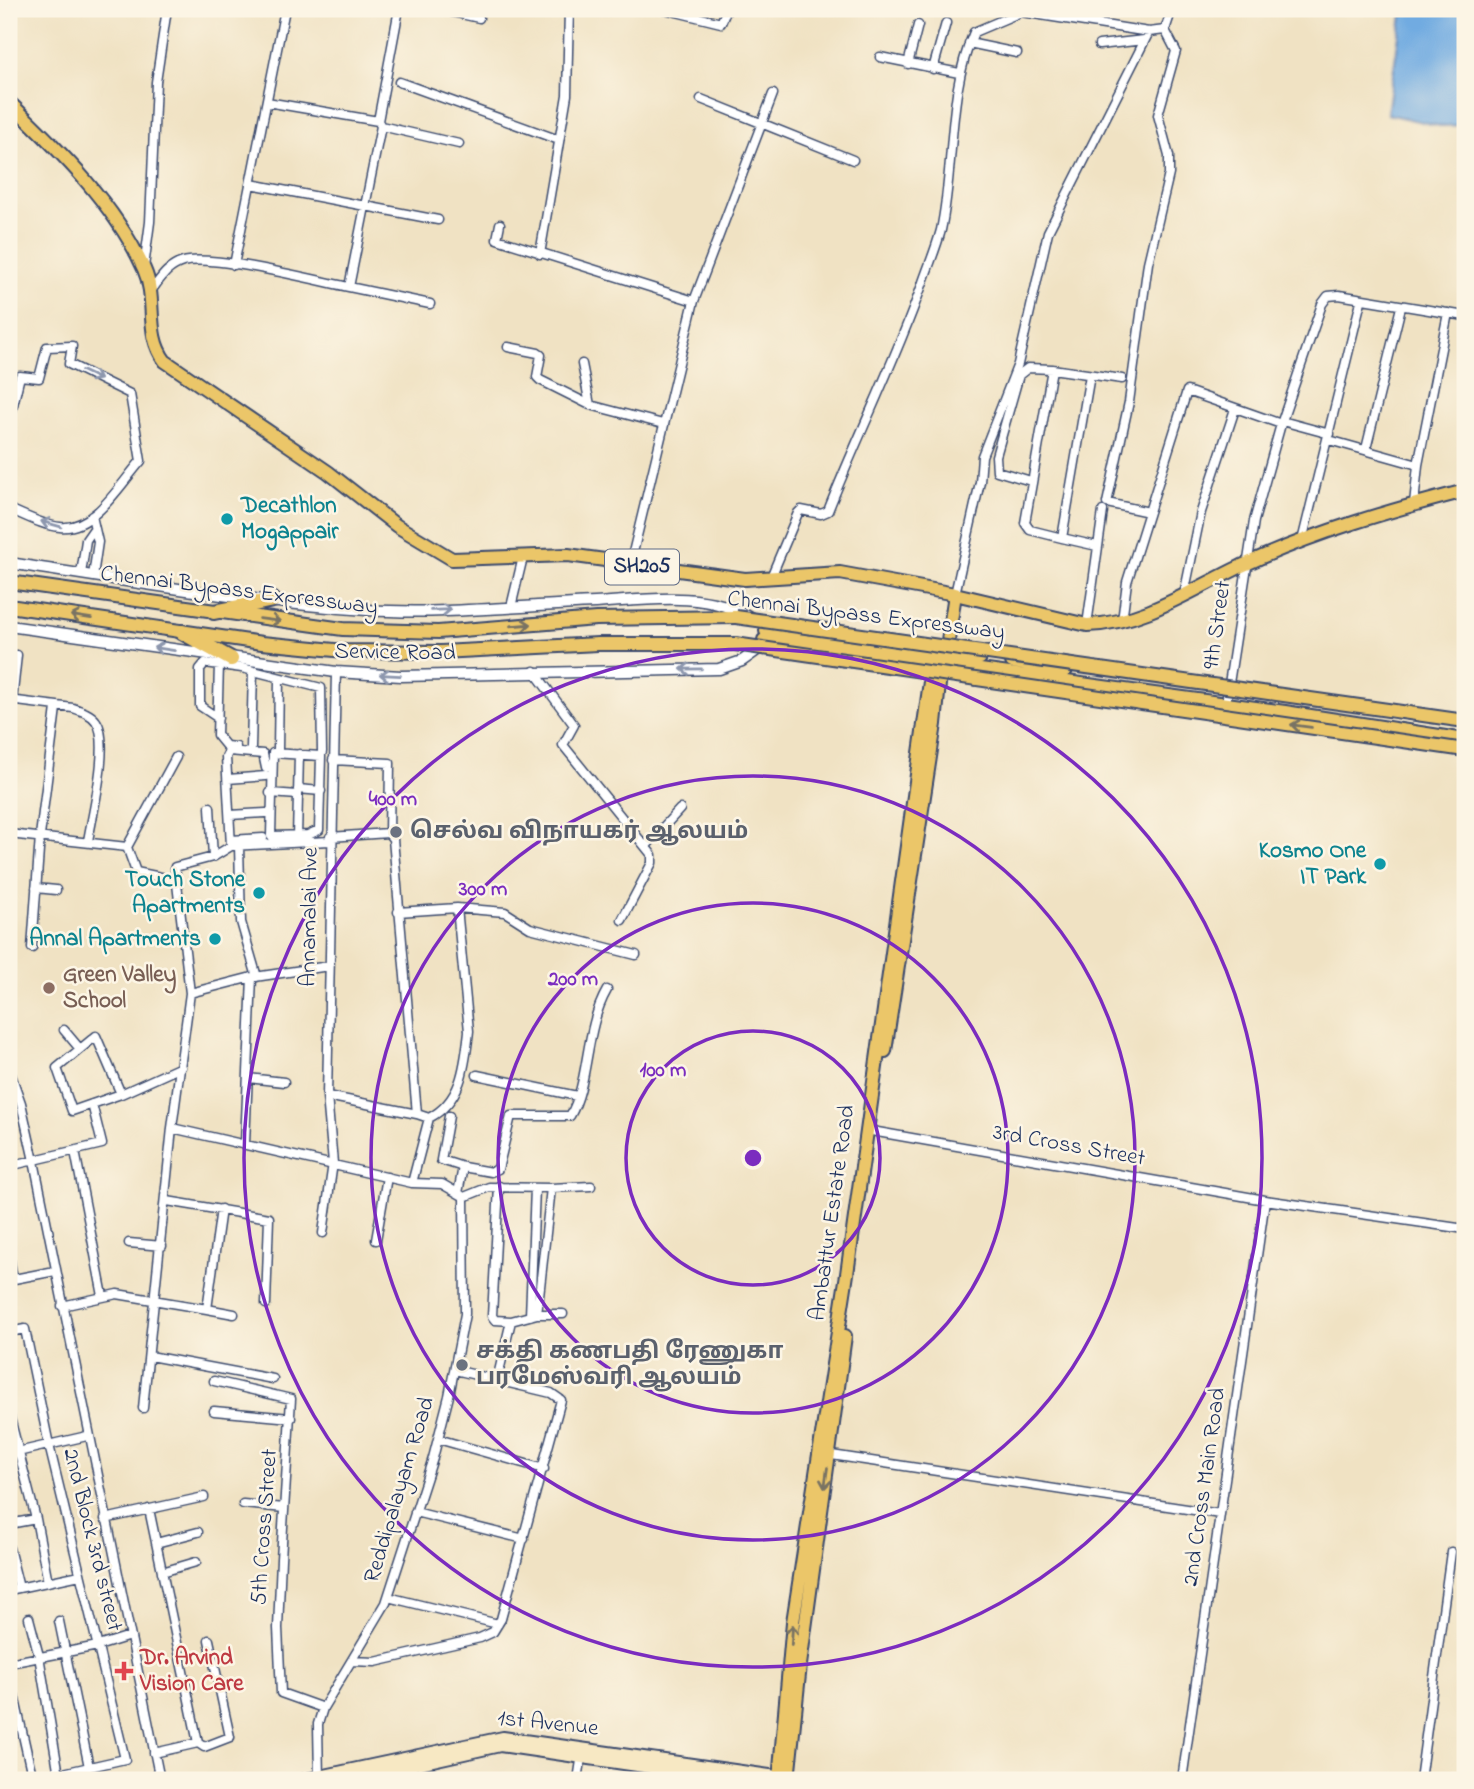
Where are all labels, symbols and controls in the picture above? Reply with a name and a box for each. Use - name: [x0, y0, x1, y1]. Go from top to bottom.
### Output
- one-way arrow: [80, 368, 101, 382]
- place label: Decathlon Mogappair: [240, 490, 339, 551]
- marker: Decathlon Mogappair: [219, 511, 235, 527]
- one-way arrow: [40, 516, 62, 529]
- road number: SH205: [605, 550, 679, 584]
- street label: Chennai Bypass Expressway: [98, 558, 380, 626]
- street label: 9th Street: [1195, 578, 1241, 672]
- street label: Chennai Bypass Expressway: [725, 583, 1007, 651]
- one-way arrow: [430, 604, 453, 617]
- one-way arrow: [70, 610, 93, 623]
- one-way arrow: [258, 613, 281, 626]
- one-way arrow: [510, 618, 532, 631]
- street label: Service Road: [334, 635, 456, 671]
- one-way arrow: [153, 642, 176, 655]
- one-way arrow: [679, 662, 702, 676]
- one-way arrow: [379, 669, 402, 682]
- one-way arrow: [1290, 719, 1313, 732]
- text: 400 m: [369, 785, 417, 815]
- place label: செல்வ விநாயகர் ஆலயம்: [410, 816, 748, 849]
- marker: செல்வ விநாயகர் ஆலயம்: [388, 824, 404, 840]
- place label: Kosmo One IT Park: [1259, 835, 1367, 894]
- street label: Annamalai Ave: [292, 846, 328, 987]
- marker: Kosmo One IT Park: [1372, 856, 1388, 872]
- place label: Touch Stone Apartments: [125, 864, 246, 923]
- text: 300 m: [458, 875, 507, 905]
- marker: Touch Stone Apartments: [251, 885, 267, 901]
- place label: Annal Apartments: [29, 923, 201, 956]
- marker: Annal Apartments: [207, 931, 223, 947]
- place label: Green Valley School: [63, 959, 177, 1018]
- text: 200 m: [547, 965, 598, 995]
- marker: Green Valley School: [41, 980, 57, 996]
- text: 100 m: [640, 1056, 686, 1086]
- street label: Ambattur Estate Road: [802, 1103, 864, 1323]
- street label: 3rd Cross Street: [990, 1116, 1148, 1176]
- centre of rings: [741, 1146, 765, 1170]
- place label: சக்தி கணபதி ரேணுகா பரமேஸ்வரி ஆலயம்: [476, 1336, 783, 1395]
- marker: சக்தி கணபதி ரேணுகா பரமேஸ்வரி ஆலயம்: [454, 1357, 470, 1373]
- street label: 2nd Cross Main Road: [1175, 1386, 1235, 1588]
- street label: Reddipalayam Road: [356, 1393, 446, 1588]
- street label: 2nd Block 3rd street: [53, 1445, 131, 1635]
- street label: 5th Cross Street: [243, 1448, 287, 1606]
- one-way arrow: [820, 1466, 833, 1489]
- one-way arrow: [786, 1625, 799, 1647]
- place label: Dr. Arvind Vision Care: [139, 1642, 244, 1701]
- marker: Dr. Arvind Vision Care: [114, 1661, 134, 1681]
- street label: 1st Avenue: [496, 1702, 601, 1746]

